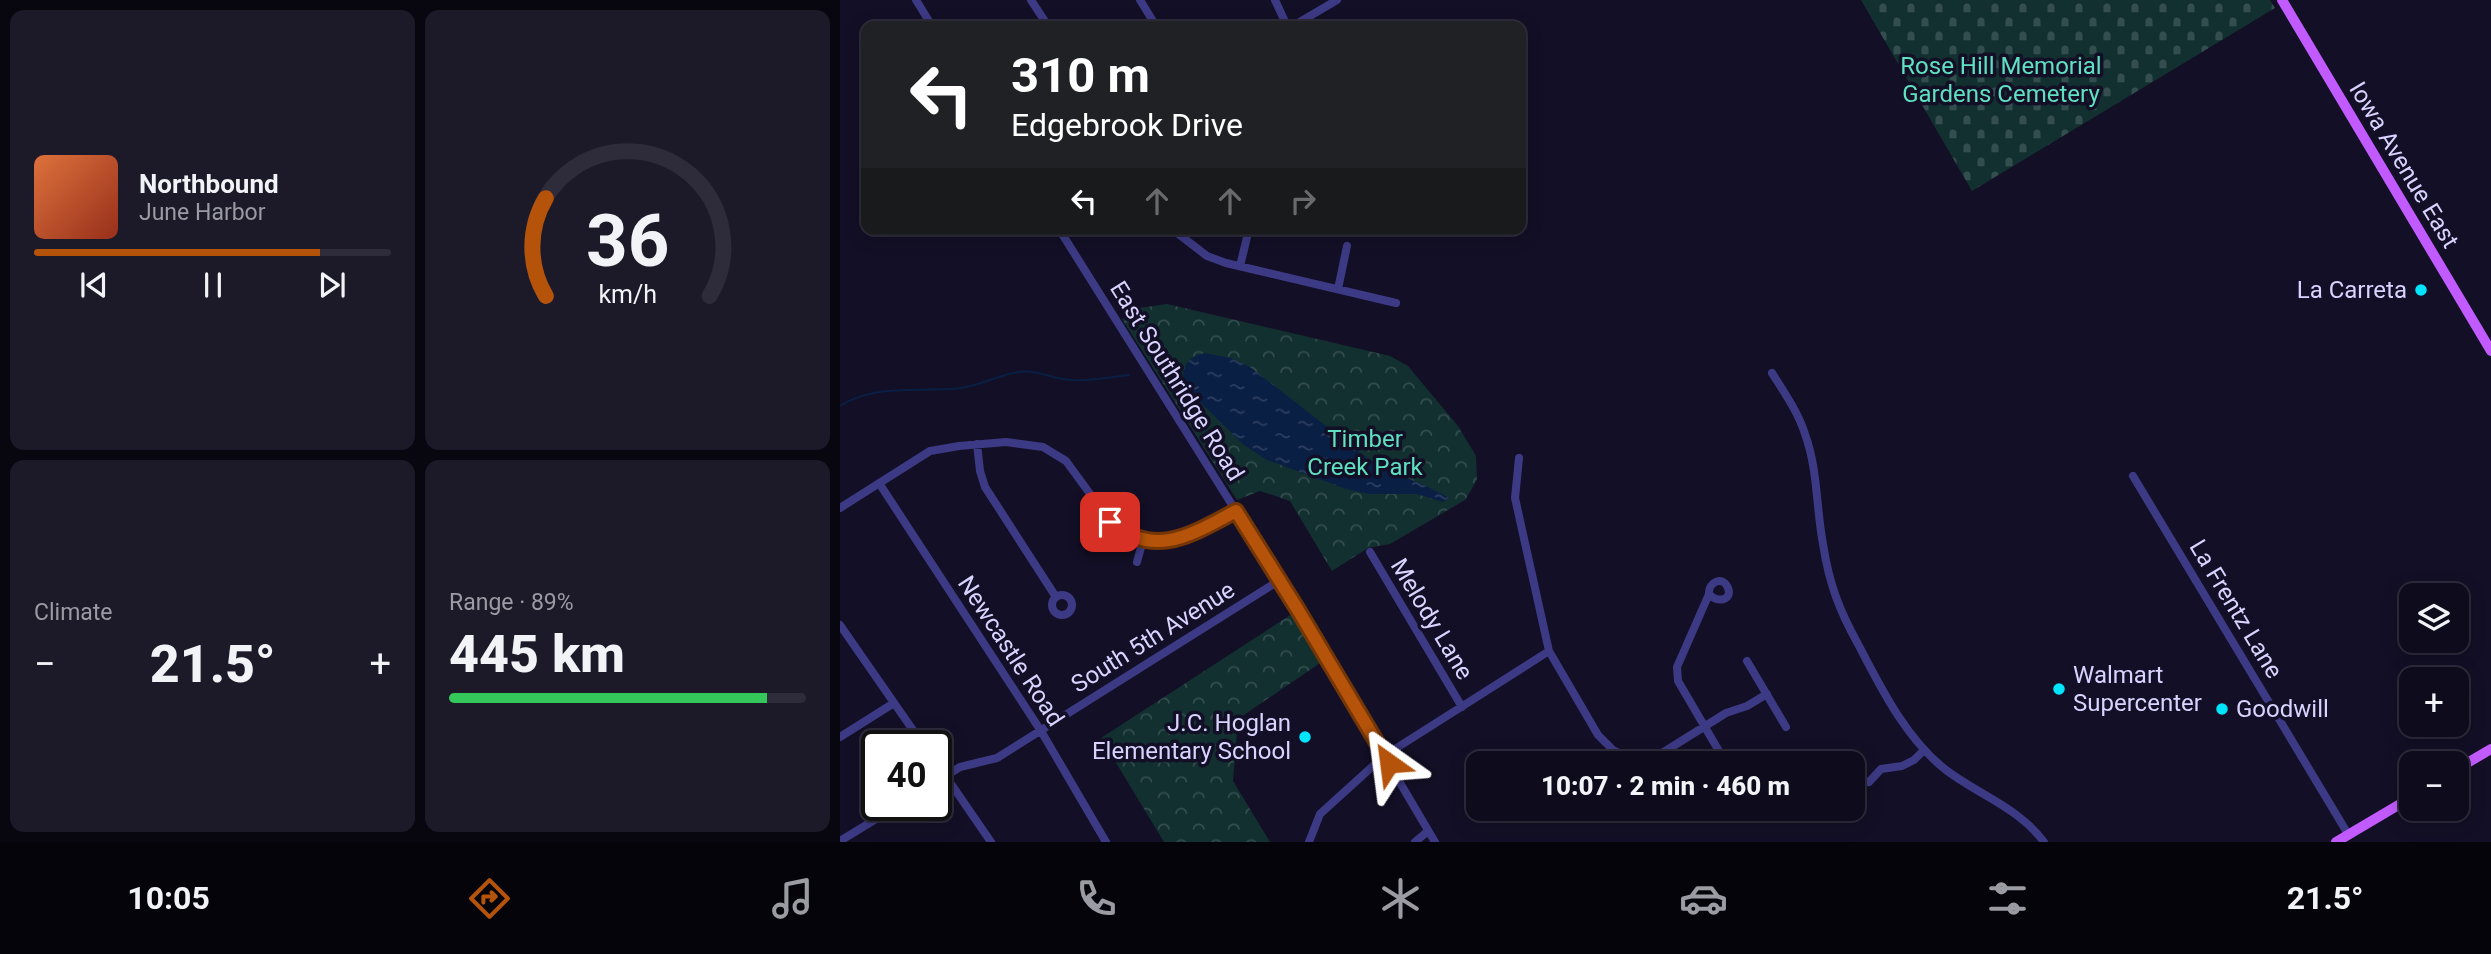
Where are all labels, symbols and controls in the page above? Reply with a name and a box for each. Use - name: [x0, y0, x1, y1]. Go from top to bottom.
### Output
- text: 310 m: [1011, 47, 1150, 104]
- icon: left: [896, 49, 987, 140]
- park label: Rose Hill Memorial Gardens Cemetery: [1900, 52, 2102, 108]
- street label: Iowa Avenue East: [2343, 77, 2465, 253]
- text: Edgebrook Drive: [1011, 106, 1243, 144]
- text: Northbound: [139, 169, 279, 199]
- icon: left: [1065, 182, 1103, 220]
- icon: ahead: [1138, 182, 1176, 220]
- icon: ahead: [1211, 182, 1249, 220]
- icon: right: [1284, 182, 1322, 220]
- text: 36: [586, 198, 669, 284]
- text: June Harbor: [139, 199, 266, 226]
- icon: previous: [75, 266, 113, 304]
- icon: pause: [194, 266, 232, 304]
- icon: next: [313, 266, 351, 304]
- street label: East Southridge Road: [1104, 276, 1250, 486]
- place label: La Carreta: [2297, 276, 2407, 304]
- text: km/h: [598, 280, 657, 309]
- marker: La Carreta: [2413, 282, 2429, 298]
- park label: Timber Creek Park: [1307, 425, 1424, 481]
- pin: [1080, 492, 1140, 552]
- icon: arrive: [1091, 503, 1129, 541]
- street label: La Frentz Lane: [2184, 535, 2288, 683]
- street label: Melody Lane: [1385, 553, 1479, 685]
- street label: Newcastle Road: [952, 571, 1070, 731]
- street label: South 5th Avenue: [1066, 576, 1240, 698]
- map controls: [2399, 583, 2469, 821]
- button: layers: [2399, 583, 2469, 653]
- text: Range · 89%: [449, 589, 574, 616]
- text: Climate: [34, 599, 113, 626]
- text: 445 km: [449, 624, 625, 685]
- text: 21.5°: [150, 634, 276, 695]
- text: −: [34, 642, 56, 686]
- text: +: [369, 642, 391, 686]
- place label: Walmart Supercenter: [2073, 661, 2202, 717]
- button: +: [2399, 667, 2469, 737]
- marker: Walmart Supercenter: [2051, 681, 2067, 697]
- place label: Goodwill: [2236, 695, 2329, 723]
- marker: Goodwill: [2214, 701, 2230, 717]
- place label: J.C. Hoglan Elementary School: [1092, 709, 1291, 765]
- position arrow: [1352, 726, 1426, 800]
- marker: J.C. Hoglan Elementary School: [1297, 729, 1313, 745]
- speed limit sign: 40: [861, 730, 952, 821]
- button: −: [2399, 751, 2469, 821]
- text: 10:07 · 2 min · 460 m: [1541, 771, 1790, 801]
- icon: directions: [465, 874, 514, 923]
- icon: music: [768, 874, 817, 923]
- icon: phone: [1072, 874, 1121, 923]
- icon: climate: [1376, 874, 1425, 923]
- icon: car: [1679, 874, 1728, 923]
- icon: filters: [1983, 874, 2032, 923]
- text: 10:05: [127, 879, 210, 917]
- text: 21.5°: [2287, 879, 2364, 917]

